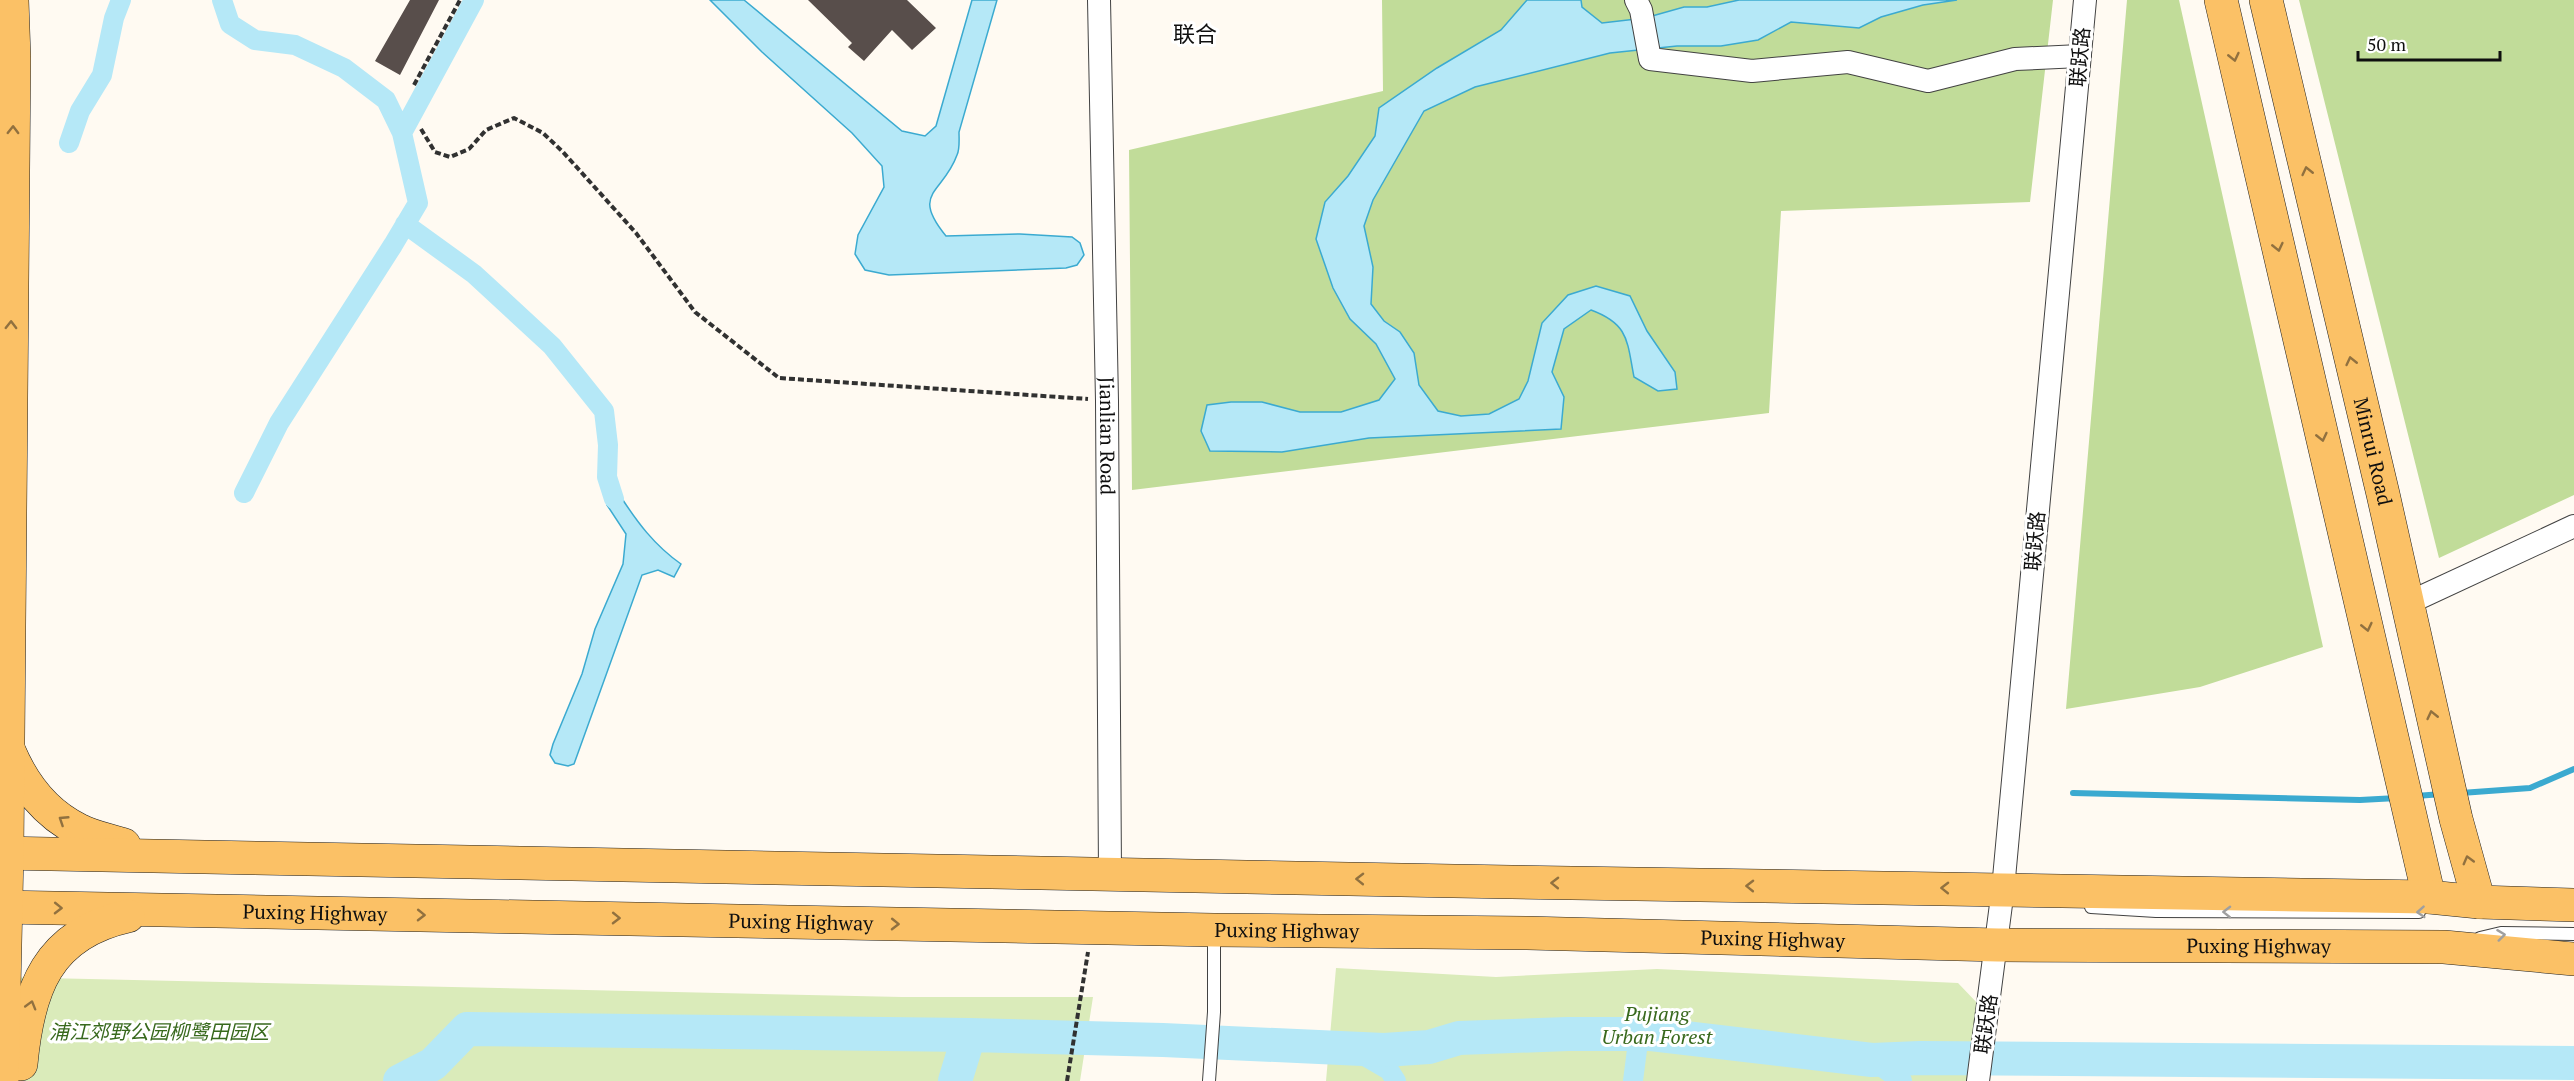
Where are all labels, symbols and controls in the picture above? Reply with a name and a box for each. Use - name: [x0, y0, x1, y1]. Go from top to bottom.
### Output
- district label: 联合: [1173, 19, 1217, 48]
- scale bar: [2358, 24, 2500, 62]
- street label: 联跃路: [2063, 26, 2096, 88]
- text: 50 m: [2367, 32, 2407, 56]
- one-way arrow: [2226, 52, 2239, 62]
- one-way arrow: [7, 126, 19, 135]
- one-way arrow: [2301, 166, 2314, 176]
- one-way arrow: [2271, 242, 2284, 252]
- one-way arrow: [5, 321, 17, 330]
- one-way arrow: [2346, 356, 2359, 366]
- street label: Jianlian Road: [1094, 376, 1122, 495]
- street label: Minrui Road: [2348, 395, 2399, 508]
- one-way arrow: [2315, 432, 2328, 442]
- street label: 联跃路: [2018, 510, 2051, 572]
- one-way arrow: [2359, 621, 2372, 631]
- one-way arrow: [2426, 710, 2439, 720]
- one-way arrow: [59, 816, 70, 827]
- one-way arrow: [2462, 856, 2475, 866]
- one-way arrow: [1356, 873, 1365, 886]
- one-way arrow: [1550, 877, 1559, 889]
- one-way arrow: [1745, 879, 1754, 892]
- one-way arrow: [1940, 882, 1949, 894]
- street label: Puxing Highway: [242, 898, 388, 927]
- one-way arrow: [54, 902, 63, 914]
- one-way arrow: [2417, 905, 2426, 918]
- one-way arrow: [2222, 906, 2231, 918]
- street label: Puxing Highway: [728, 907, 874, 937]
- one-way arrow: [417, 909, 426, 921]
- one-way arrow: [612, 912, 621, 925]
- street label: Puxing Highway: [1214, 916, 1360, 944]
- one-way arrow: [891, 918, 900, 930]
- street label: Puxing Highway: [1700, 923, 1846, 954]
- one-way arrow: [2496, 929, 2505, 941]
- street label: Puxing Highway: [2186, 932, 2332, 959]
- street label: 联跃路: [1968, 992, 2003, 1056]
- one-way arrow: [23, 1000, 36, 1010]
- park label: Pujiang Urban Forest: [1602, 1000, 1714, 1050]
- park label: 浦江郊野公园柳鹭田园区: [49, 1018, 272, 1045]

